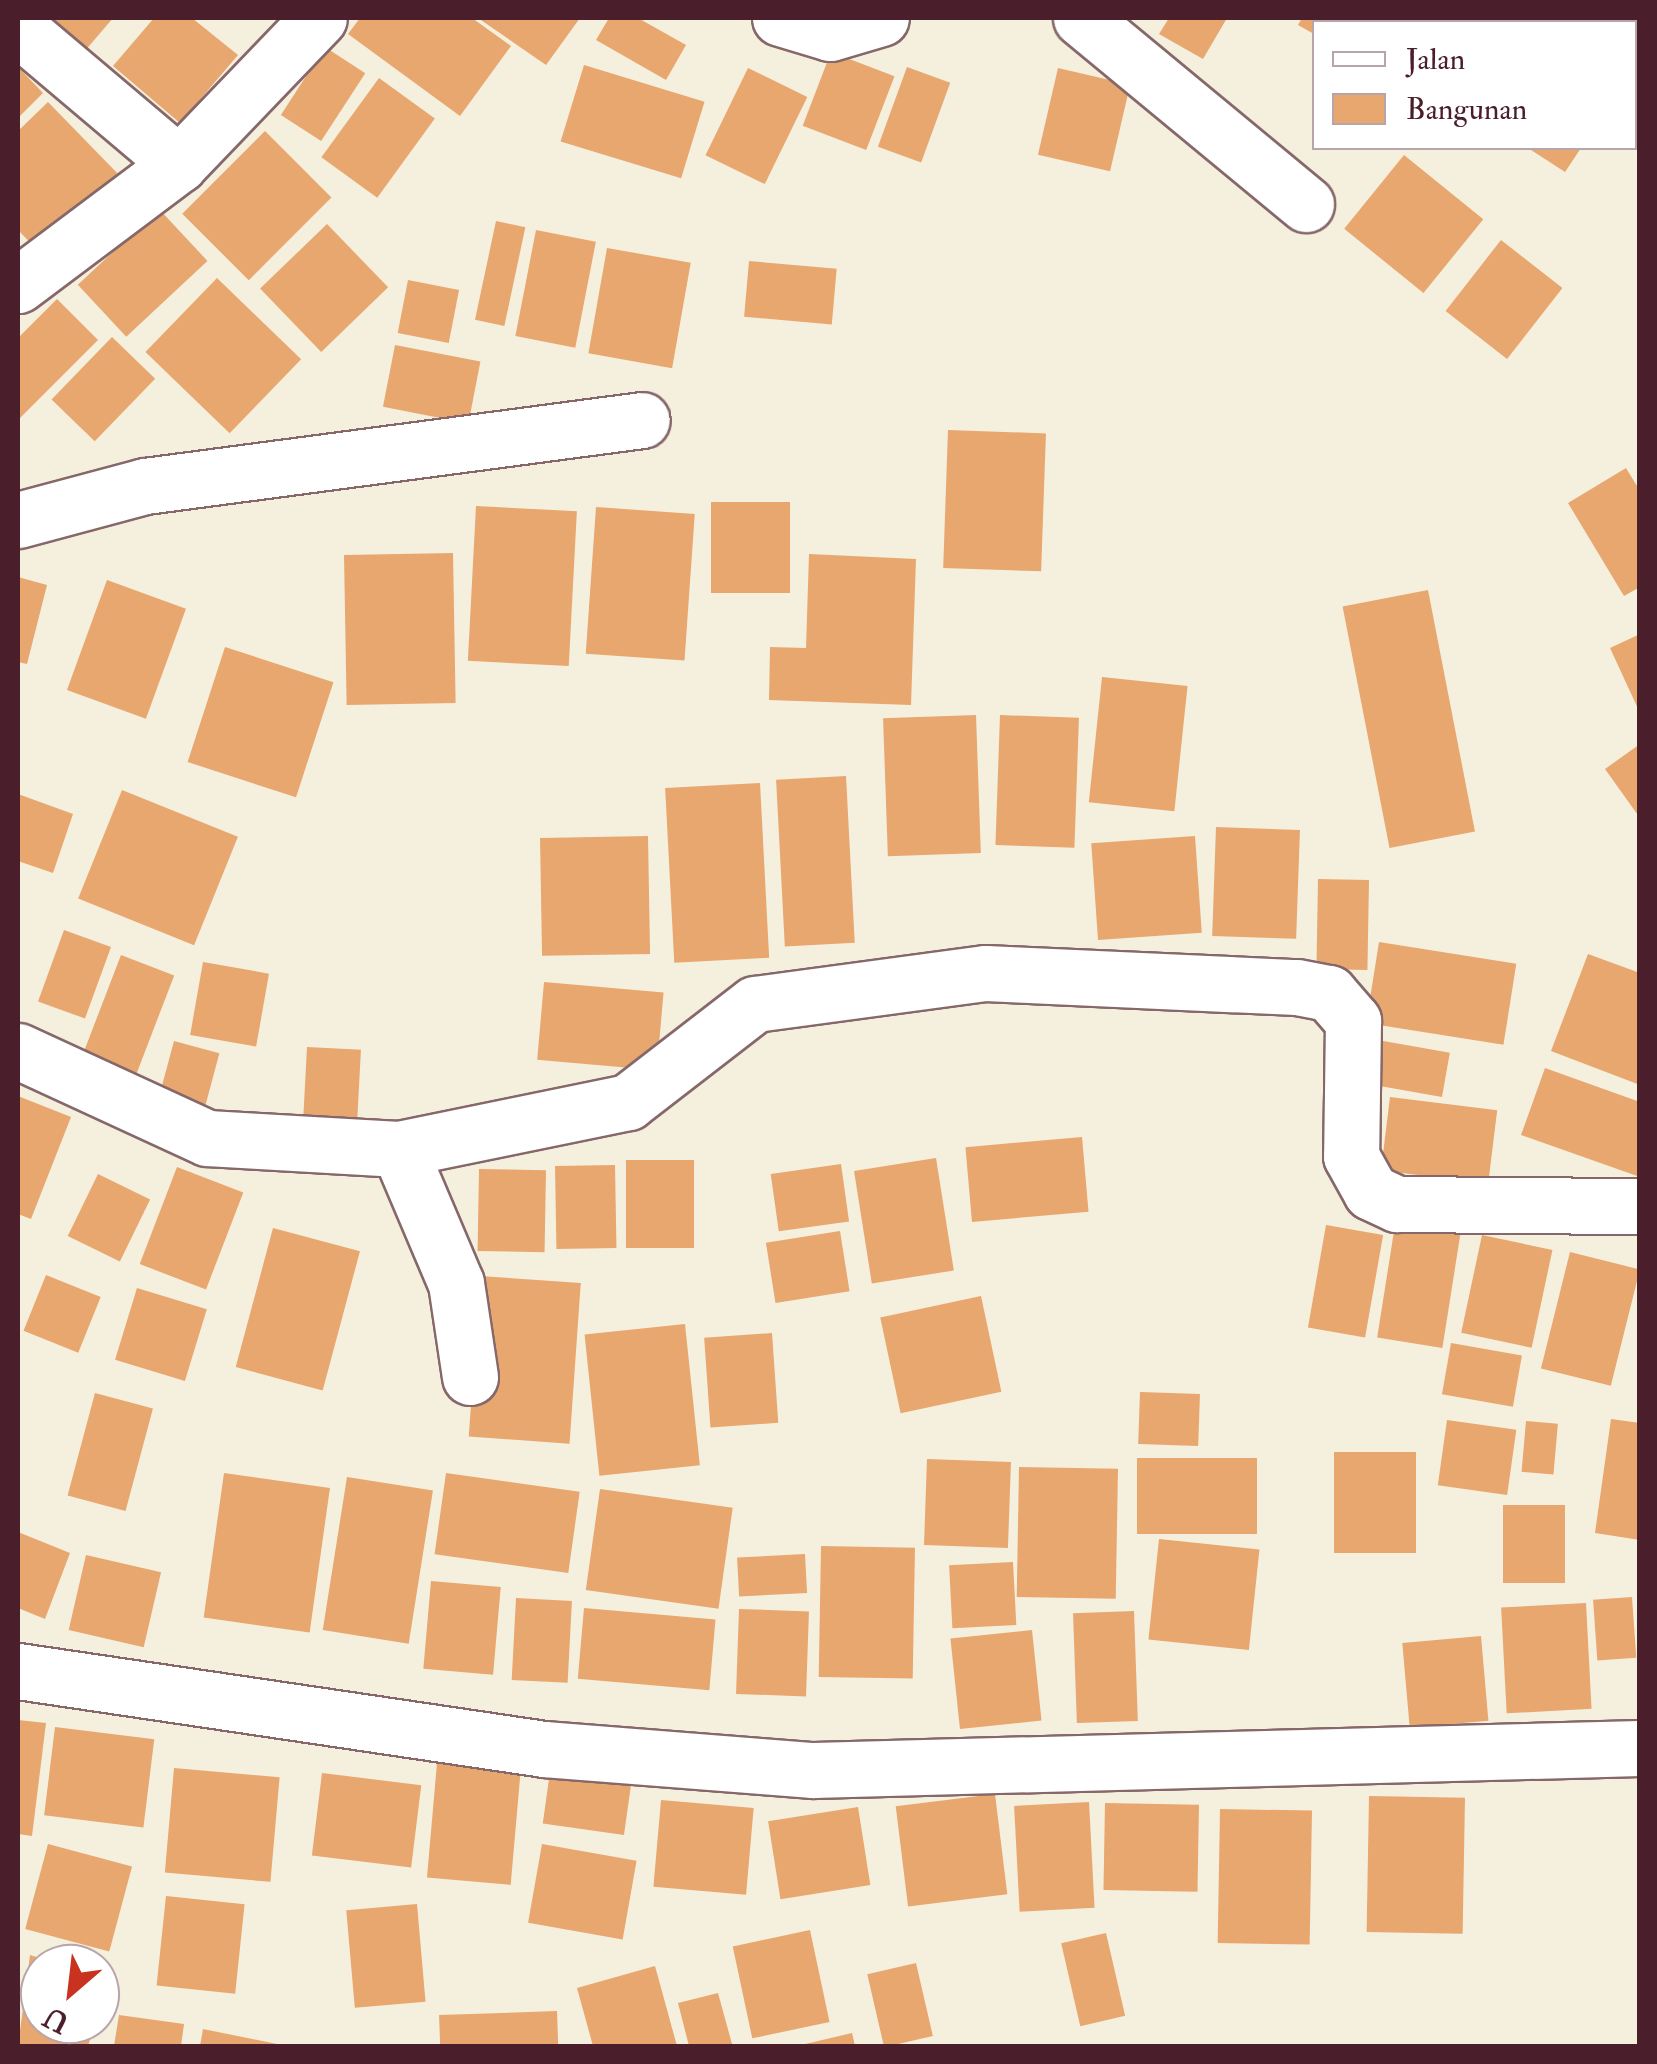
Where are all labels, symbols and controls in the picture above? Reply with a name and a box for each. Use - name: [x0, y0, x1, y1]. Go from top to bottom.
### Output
- legend: [1312, 20, 1637, 150]
- text: Jalan: [1406, 41, 1465, 78]
- text: Bangunan: [1406, 91, 1527, 128]
- north arrow: [20, 1944, 120, 2044]
- text: U: [38, 1998, 75, 2040]

